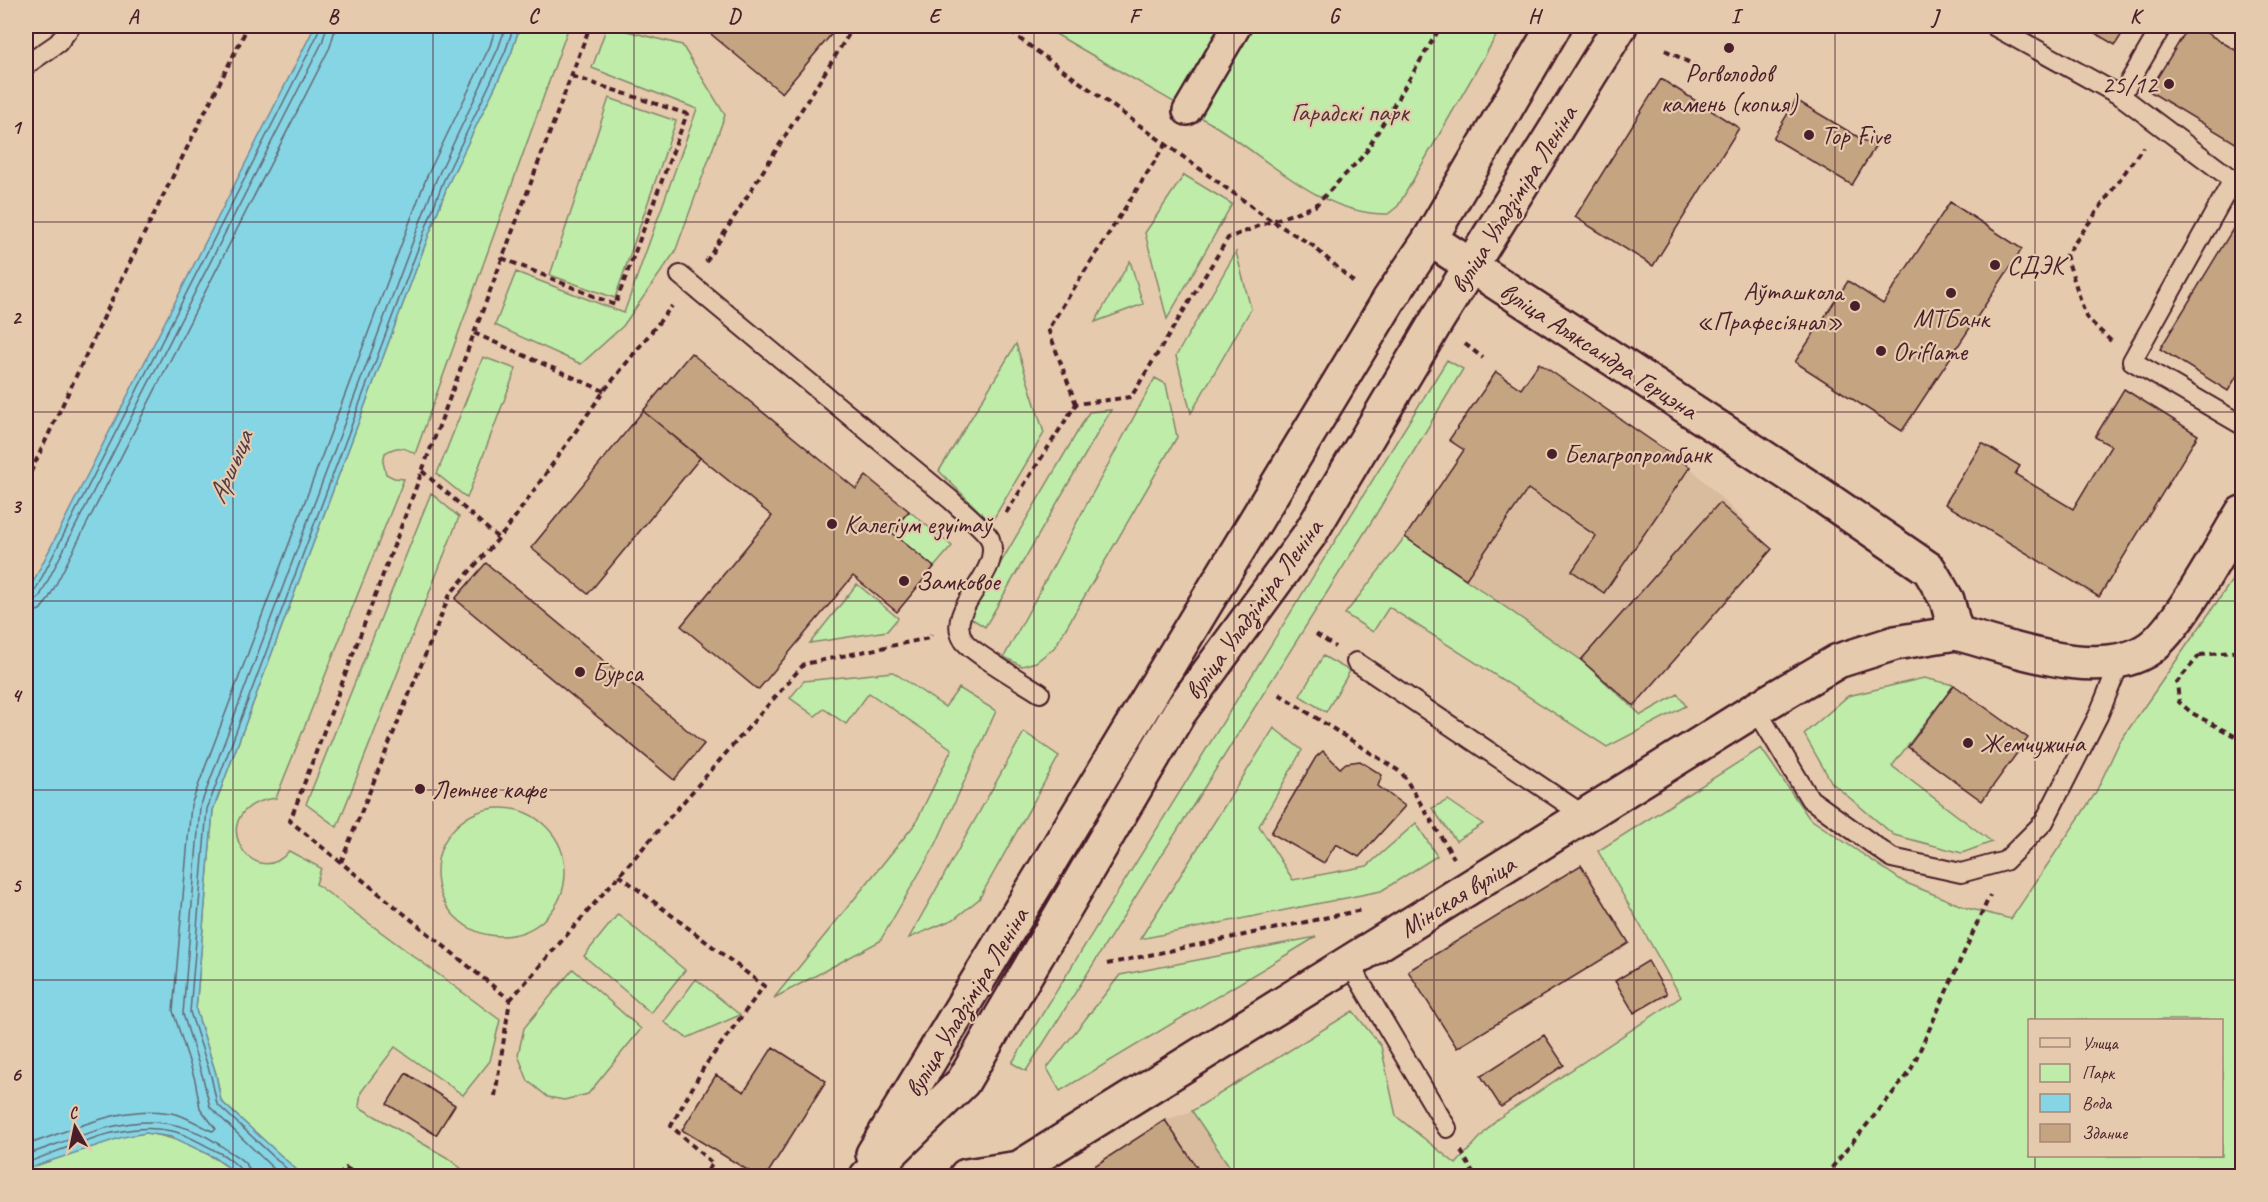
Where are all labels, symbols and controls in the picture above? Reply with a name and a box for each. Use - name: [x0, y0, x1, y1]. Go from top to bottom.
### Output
- text: A: [128, 4, 140, 29]
- text: B: [328, 4, 340, 29]
- text: C: [528, 4, 540, 29]
- text: D: [728, 4, 742, 29]
- text: E: [929, 4, 943, 29]
- text: F: [1129, 4, 1143, 29]
- text: G: [1329, 4, 1342, 29]
- text: H: [1528, 4, 1543, 29]
- text: I: [1731, 4, 1744, 29]
- text: J: [1930, 4, 1942, 29]
- text: K: [2130, 4, 2144, 29]
- marker: Рогволодов камень (копия): [1722, 41, 1736, 55]
- place label: Рогволодов камень (копия): [1661, 57, 1799, 120]
- place label: 25/12: [2102, 68, 2159, 101]
- marker: 25/12: [2162, 77, 2176, 91]
- park label: Гарадскі парк: [1291, 96, 1410, 129]
- street label: вуліца Уладзіміра Леніна: [1442, 98, 1586, 300]
- text: 1: [12, 115, 23, 140]
- place label: Top Five: [1821, 119, 1891, 152]
- marker: Top Five: [1802, 128, 1816, 142]
- place label: СДЭК: [2007, 249, 2069, 282]
- marker: СДЭК: [1988, 258, 2002, 272]
- street label: вуліца Аляксандра Герцэна: [1494, 274, 1705, 428]
- place label: Аўташкола «Прафесіянал»: [1696, 275, 1845, 338]
- marker: МТБанк: [1944, 286, 1958, 300]
- marker: Аўташкола «Прафесіянал»: [1848, 299, 1862, 313]
- place label: МТБанк: [1913, 302, 1991, 335]
- text: 2: [12, 305, 23, 330]
- place label: Oriflame: [1893, 335, 1969, 368]
- marker: Oriflame: [1874, 344, 1888, 358]
- water label: Аршыца: [200, 424, 261, 508]
- place label: Белагропромбанк: [1564, 438, 1713, 471]
- marker: Белагропромбанк: [1545, 447, 1559, 461]
- text: 3: [12, 494, 23, 519]
- place label: Калегіум езуітаў: [844, 508, 994, 541]
- street label: вуліца Уладзіміра Леніна: [1177, 511, 1332, 707]
- marker: Калегіум езуітаў: [825, 517, 839, 531]
- place label: Замковое: [916, 565, 1002, 598]
- marker: Замковое: [897, 574, 911, 588]
- place label: Бурса: [592, 656, 644, 689]
- marker: Бурса: [573, 665, 587, 679]
- text: 4: [12, 683, 24, 708]
- place label: Жемчужина: [1980, 727, 2087, 760]
- marker: Жемчужина: [1961, 736, 1975, 750]
- place label: Летнее кафе: [432, 773, 547, 806]
- marker: Летнее кафе: [413, 782, 427, 796]
- street label: Мінская вуліца: [1393, 847, 1523, 945]
- text: 5: [12, 873, 23, 898]
- street label: вуліца Уладзіміра Леніна: [897, 900, 1038, 1104]
- legend: [2028, 1019, 2223, 1157]
- text: Улица: [2082, 1032, 2119, 1054]
- text: 6: [11, 1062, 22, 1087]
- text: Парк: [2082, 1062, 2116, 1084]
- text: Вода: [2082, 1092, 2113, 1114]
- north arrow: [45, 1097, 105, 1157]
- text: С: [67, 1102, 80, 1124]
- text: Здание: [2082, 1122, 2128, 1144]

